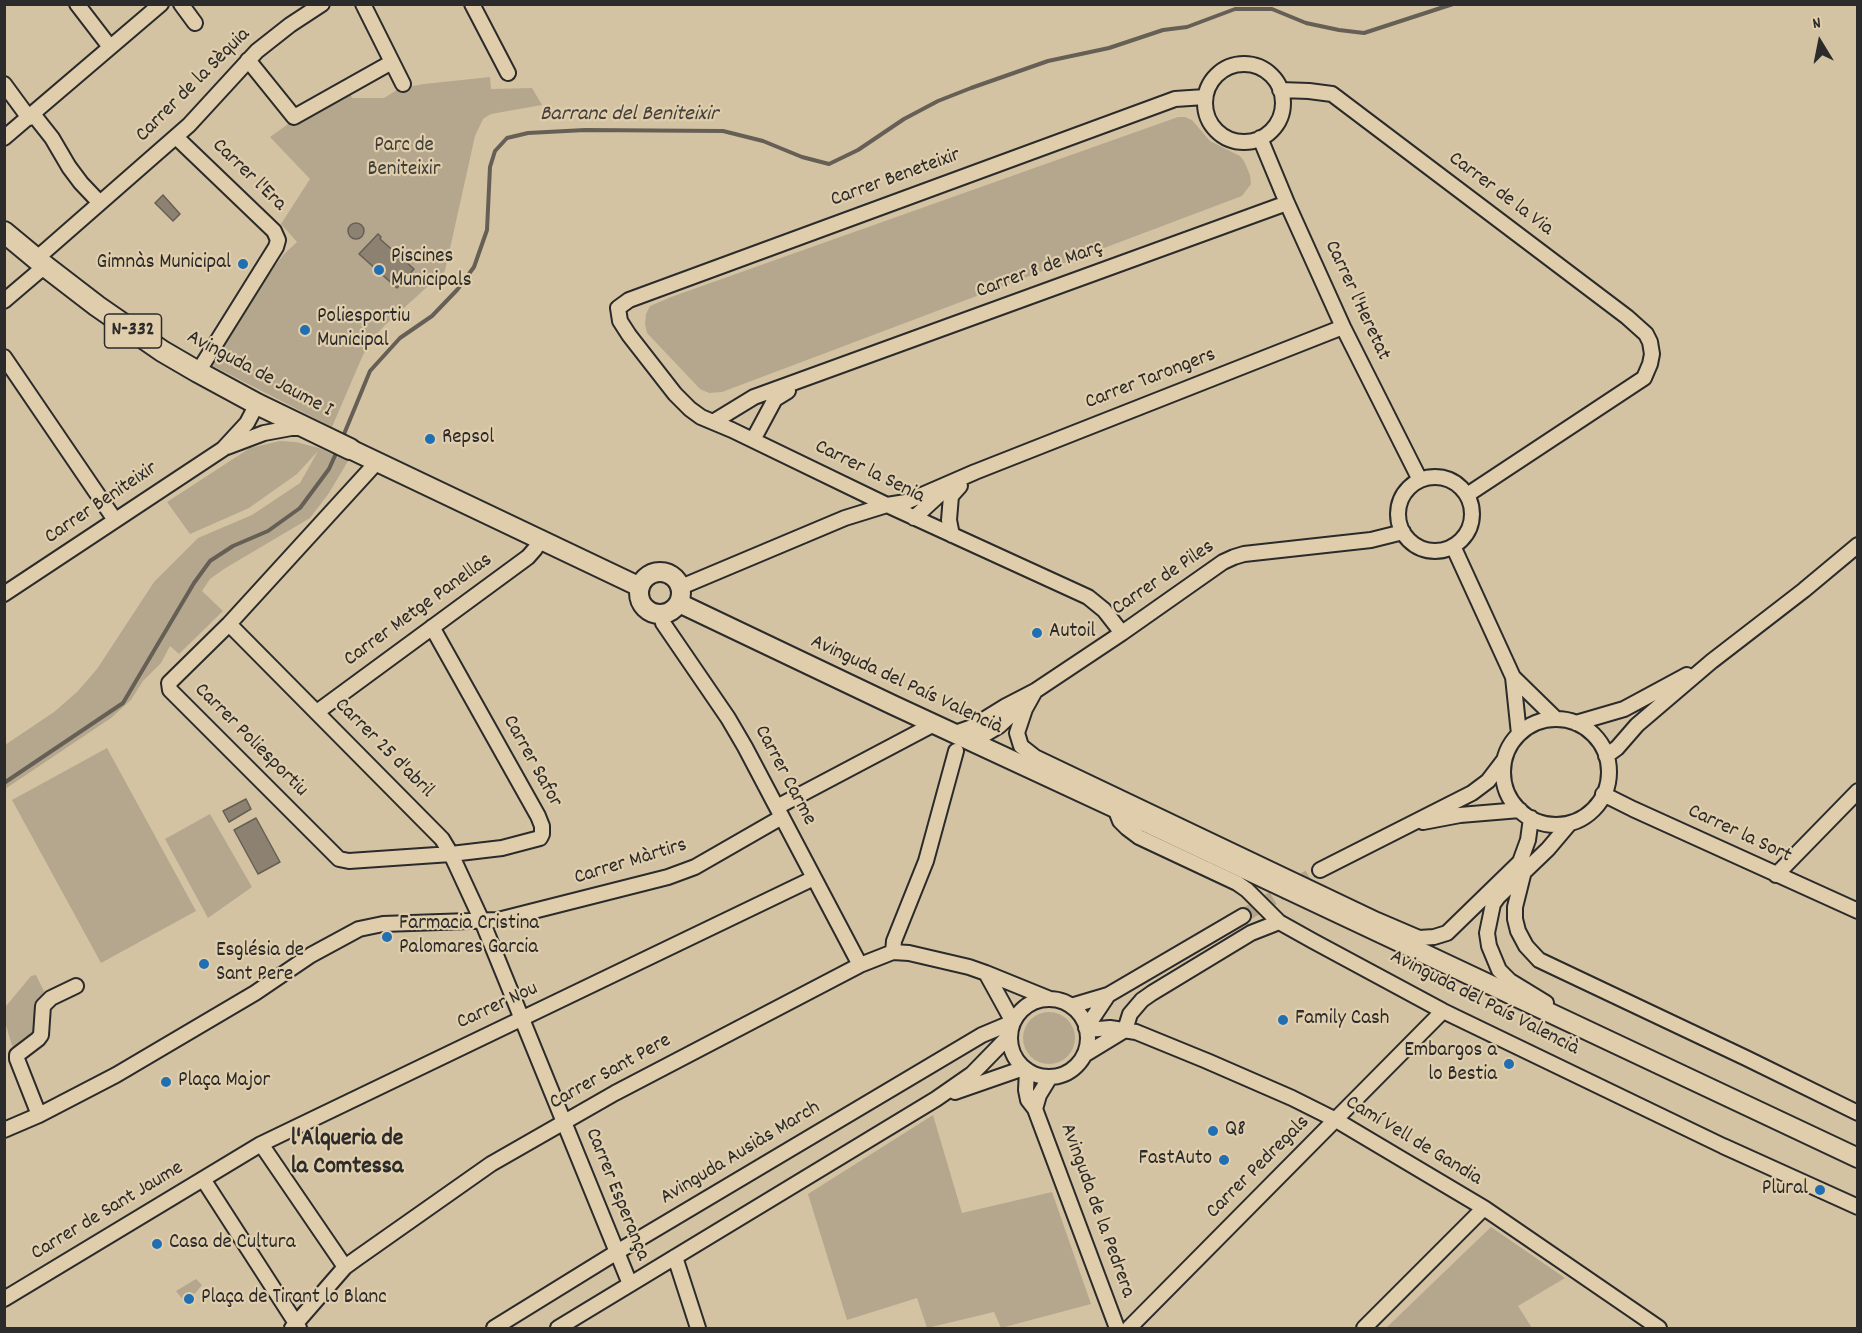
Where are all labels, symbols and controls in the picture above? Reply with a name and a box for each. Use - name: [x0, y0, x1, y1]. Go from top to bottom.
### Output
- north arrow: [1790, 12, 1850, 72]
- text: N: [1811, 12, 1823, 36]
- street label: Carrer de la Sèquia: [131, 23, 257, 149]
- water label: Barranc del Beniteixir: [540, 103, 718, 129]
- street label: Carrer l'Era: [205, 134, 291, 218]
- park label: Parc de Beniteixir: [368, 134, 440, 184]
- street label: Carrer Beneteixir: [828, 144, 964, 214]
- street label: Carrer de la Via: [1443, 147, 1557, 243]
- street label: Carrer 8 de Març: [973, 236, 1107, 306]
- street label: Carrer l'Heretat: [1317, 237, 1395, 365]
- place label: Piscines Municipals: [391, 245, 472, 295]
- place label: Gimnàs Municipal: [97, 251, 231, 277]
- marker: Gimnàs Municipal: [236, 257, 250, 271]
- marker: Piscines Municipals: [372, 263, 386, 277]
- place label: Poliesportiu Municipal: [317, 305, 410, 355]
- road number: N-332: [104, 314, 162, 348]
- marker: Poliesportiu Municipal: [298, 323, 312, 337]
- street label: Avinguda de Jaume I: [182, 326, 336, 424]
- street label: Carrer Tarongers: [1082, 344, 1220, 416]
- place label: Repsol: [442, 426, 494, 452]
- marker: Repsol: [423, 432, 437, 446]
- street label: Carrer la Senia: [810, 436, 928, 510]
- street label: Carrer Beniteixir: [41, 457, 163, 551]
- street label: Carrer de Piles: [1108, 536, 1220, 622]
- street label: Carrer Metge Panellas: [340, 549, 498, 673]
- place label: Autoil: [1049, 620, 1095, 646]
- marker: Autoil: [1030, 626, 1044, 640]
- street label: Avinguda del País Valencià: [806, 630, 1006, 742]
- street label: Carrer Poliesportiu: [188, 679, 312, 803]
- street label: Carrer 25 d'abril: [328, 694, 438, 804]
- street label: Carrer Safor: [495, 712, 567, 812]
- street label: Carrer Carme: [747, 722, 821, 830]
- street label: Carrer la Sort: [1683, 800, 1795, 870]
- street label: Carrer Màrtirs: [572, 834, 690, 892]
- place label: Farmacia Cristina Palomares Garcia: [399, 912, 539, 962]
- marker: Farmacia Cristina Palomares Garcia: [380, 930, 394, 944]
- place label: Església de Sant Pere: [216, 939, 304, 989]
- street label: Avinguda del País Valencià: [1385, 945, 1583, 1063]
- marker: Església de Sant Pere: [197, 957, 211, 971]
- street label: Carrer Nou: [454, 977, 542, 1037]
- place label: Family Cash: [1295, 1007, 1389, 1033]
- marker: Family Cash: [1276, 1013, 1290, 1027]
- street label: Carrer Sant Pere: [546, 1029, 676, 1117]
- place label: Embargos a lo Bestia: [1404, 1039, 1497, 1089]
- marker: Embargos a lo Bestia: [1502, 1057, 1516, 1071]
- place label: Plaça Major: [178, 1069, 270, 1095]
- marker: Plaça Major: [159, 1075, 173, 1089]
- street label: Camí Vell de Gandia: [1340, 1091, 1486, 1193]
- street label: Avinguda Ausiàs March: [657, 1096, 825, 1212]
- street label: Carrer Pedregals: [1202, 1111, 1316, 1225]
- place label: Q8: [1225, 1118, 1246, 1144]
- street label: Avinguda de la Pedrera: [1053, 1121, 1139, 1301]
- marker: Q8: [1206, 1124, 1220, 1138]
- street label: Carrer Esperança: [578, 1125, 654, 1265]
- district label: l'Alqueria de la Comtessa: [291, 1127, 403, 1183]
- place label: FastAuto: [1139, 1147, 1212, 1173]
- marker: FastAuto: [1217, 1153, 1231, 1167]
- street label: Carrer de Sant Jaume: [27, 1157, 189, 1267]
- place label: Plural: [1762, 1177, 1808, 1203]
- marker: Plural: [1813, 1183, 1827, 1197]
- place label: Casa de Cultura: [169, 1231, 295, 1257]
- marker: Casa de Cultura: [150, 1237, 164, 1251]
- place label: Plaça de Tirant lo Blanc: [201, 1286, 387, 1312]
- marker: Plaça de Tirant lo Blanc: [182, 1292, 196, 1306]

